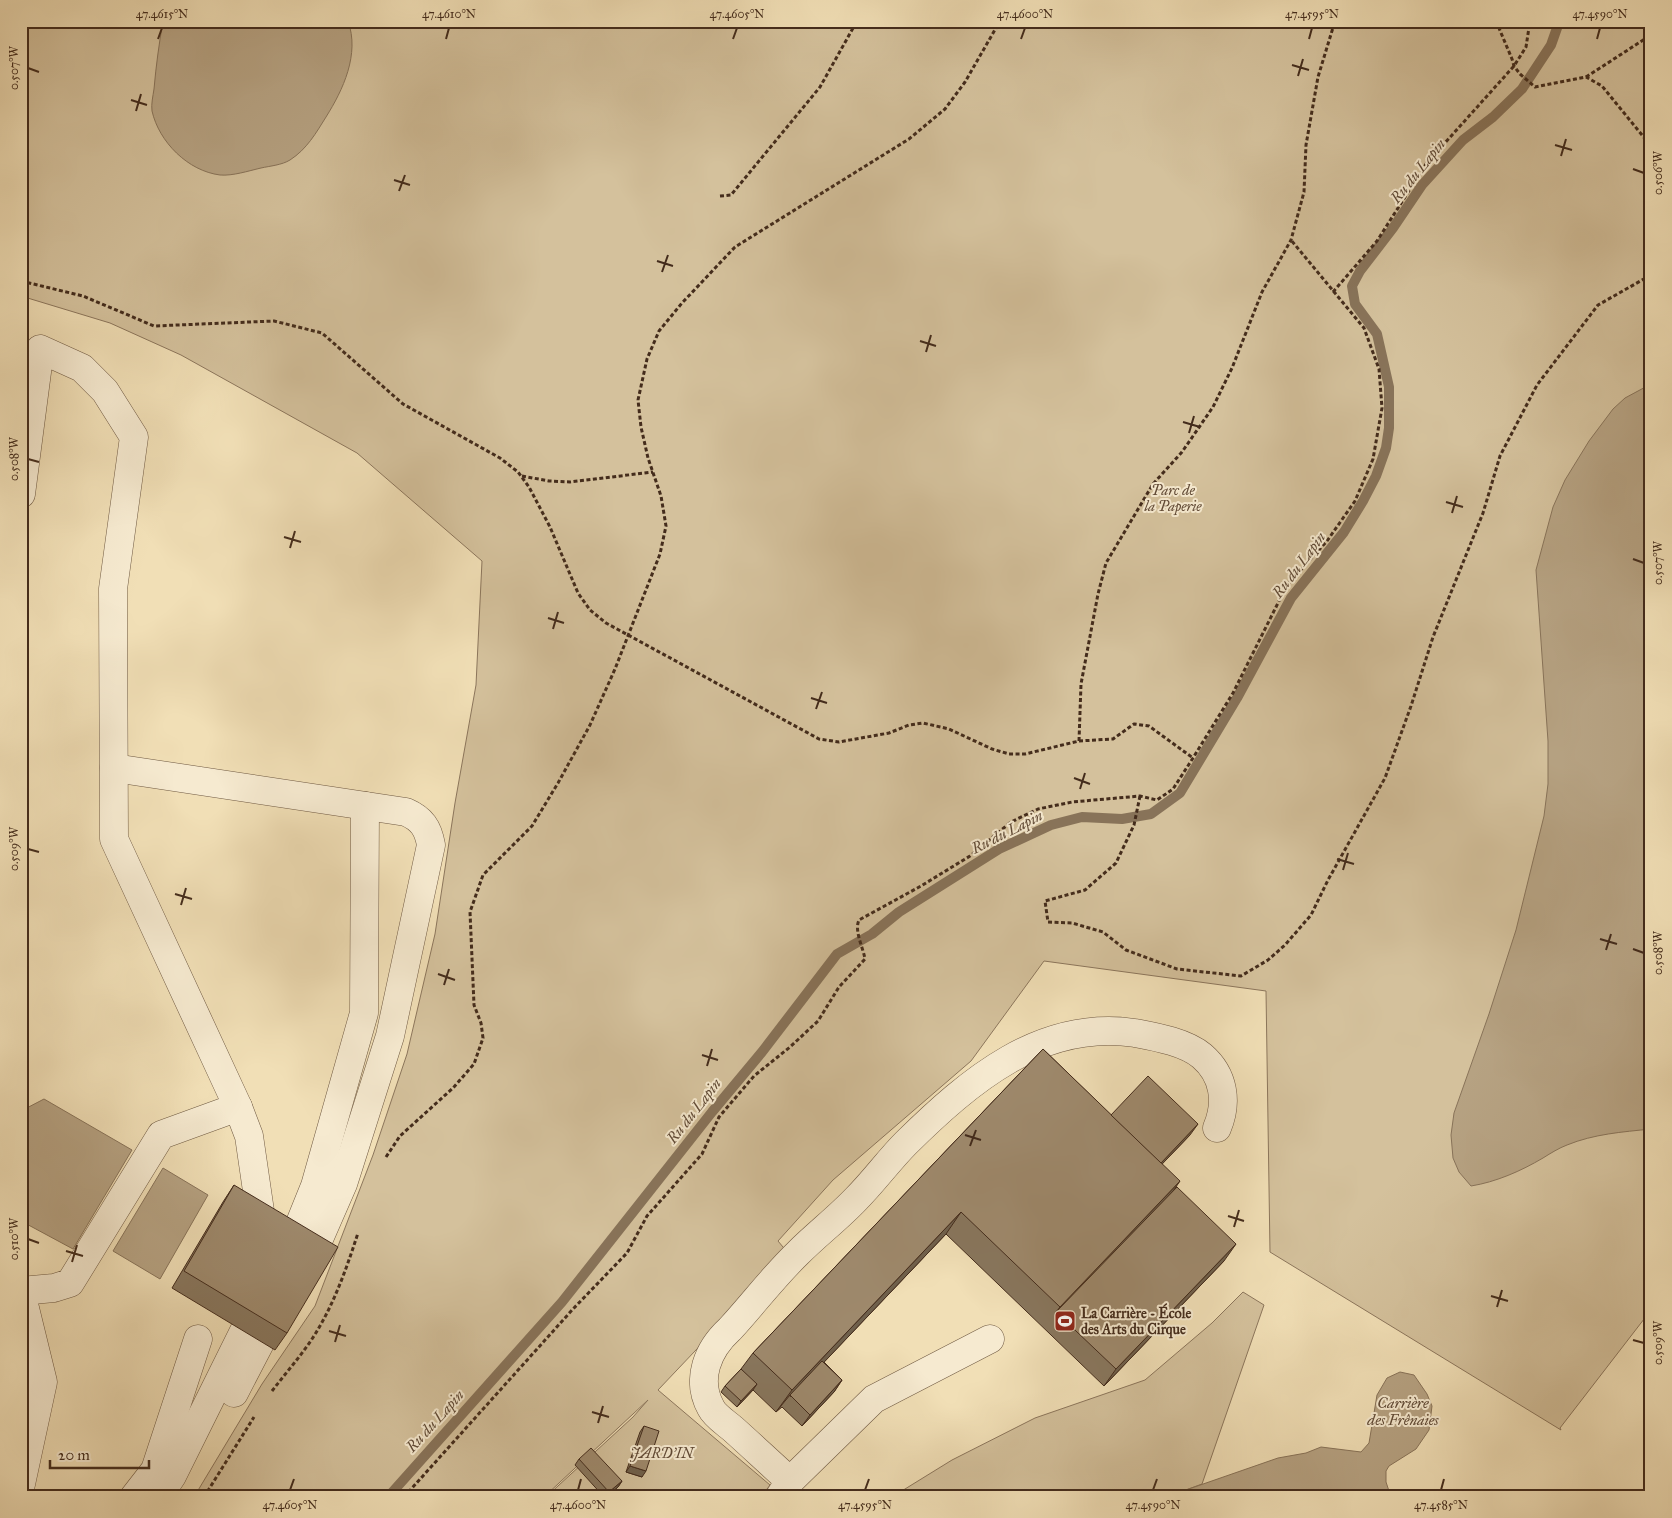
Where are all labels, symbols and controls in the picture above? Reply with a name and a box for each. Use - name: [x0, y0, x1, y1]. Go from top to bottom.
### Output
- text: 47.4615°N: [136, 7, 188, 21]
- text: 47.4610°N: [422, 7, 476, 21]
- text: 47.4605°N: [710, 7, 764, 21]
- text: 47.4600°N: [997, 7, 1053, 21]
- text: 47.4595°N: [1285, 7, 1339, 21]
- text: 47.4590°N: [1572, 7, 1628, 21]
- text: 0.507°W: [7, 45, 21, 90]
- water label: Ru du Lapin: [1386, 135, 1450, 208]
- text: 0.506°W: [1651, 151, 1665, 195]
- text: 0.508°W: [7, 436, 21, 481]
- park label: Parc de la Paperie: [1143, 482, 1202, 516]
- water label: Ru du Lapin: [1268, 529, 1330, 603]
- text: 0.507°W: [1651, 540, 1665, 585]
- water label: Ru du Lapin: [968, 806, 1046, 859]
- text: 0.509°W: [7, 826, 21, 871]
- text: 0.508°W: [1651, 930, 1665, 975]
- water label: Ru du Lapin: [662, 1075, 726, 1148]
- text: 0.510°W: [7, 1217, 21, 1260]
- place label: La Carrière - École des Arts du Cirque: [1081, 1303, 1191, 1339]
- sports icon: La Carrière - École des Arts du Cirque: [1053, 1309, 1077, 1333]
- text: 0.509°W: [1651, 1320, 1665, 1365]
- water label: Ru du Lapin: [402, 1386, 468, 1457]
- water label: Carrière des Frênaies: [1366, 1394, 1439, 1429]
- scale bar: [50, 1438, 149, 1470]
- park label: JARD'IN: [629, 1445, 695, 1462]
- text: 20 m: [58, 1446, 90, 1464]
- text: 47.4605°N: [263, 1498, 317, 1512]
- text: 47.4600°N: [550, 1498, 606, 1512]
- text: 47.4595°N: [838, 1498, 892, 1512]
- text: 47.4590°N: [1125, 1498, 1181, 1512]
- text: 47.4585°N: [1414, 1498, 1468, 1512]

